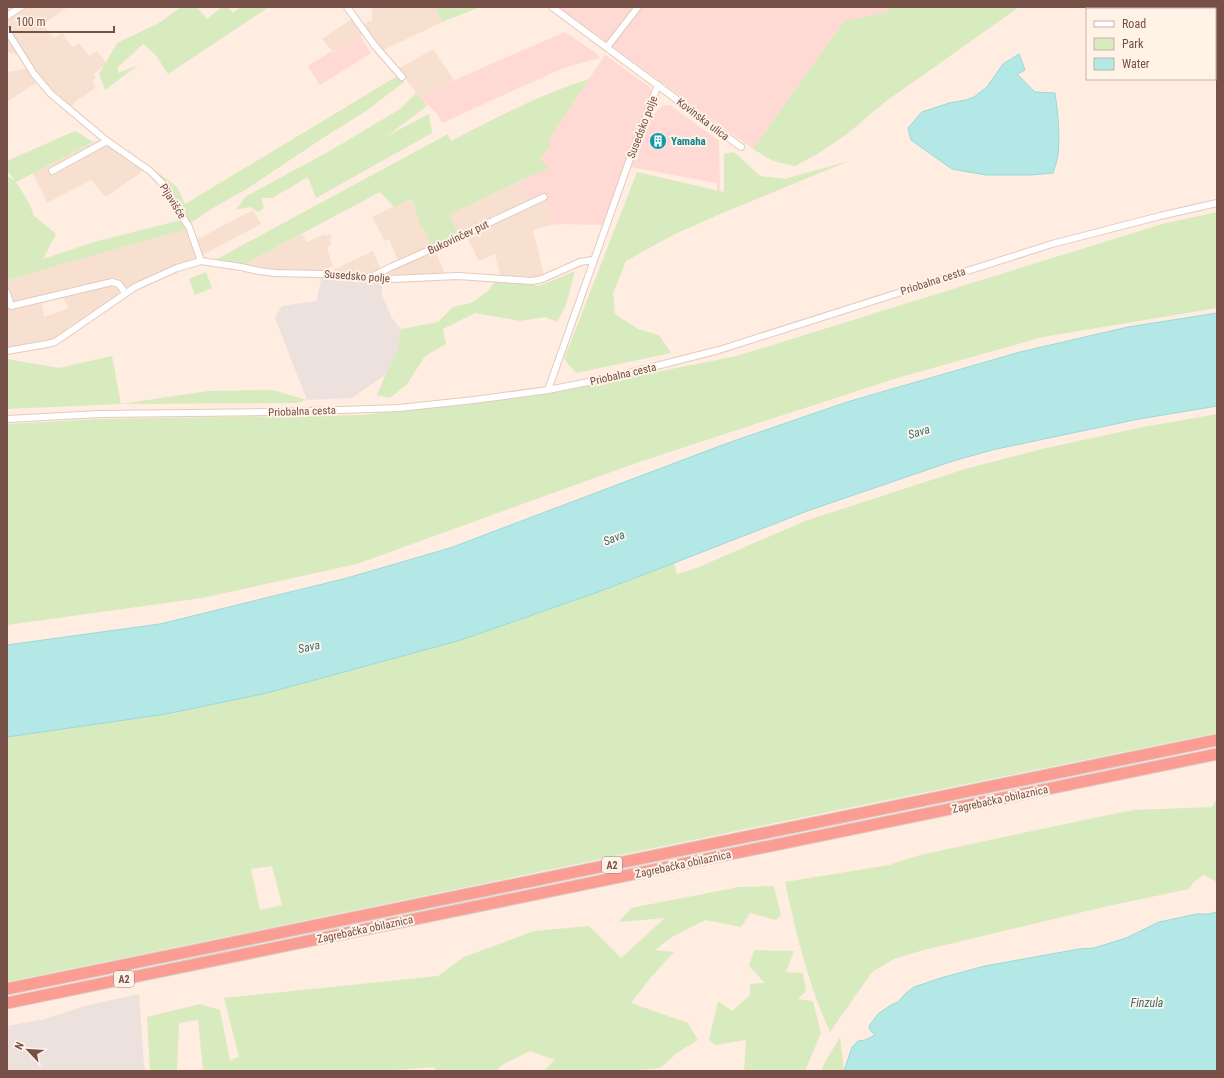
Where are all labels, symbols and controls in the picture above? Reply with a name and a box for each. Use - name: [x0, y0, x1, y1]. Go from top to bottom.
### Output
- scale bar: [10, 8, 114, 34]
- legend: [1086, 8, 1216, 80]
- text: 100 m: [16, 15, 46, 29]
- text: Road: [1122, 17, 1146, 31]
- text: Park: [1122, 37, 1144, 51]
- text: Water: [1122, 57, 1150, 71]
- street label: Susedsko polje: [625, 94, 660, 160]
- street label: Kovinska ulica: [674, 95, 732, 143]
- building icon: Yamaha: [648, 131, 668, 151]
- place label: Yamaha: [671, 135, 706, 148]
- street label: Pijavišće: [157, 181, 188, 221]
- street label: Bukovinčev put: [426, 218, 491, 257]
- street label: Priobalna cesta: [899, 265, 967, 298]
- street label: Susedsko polje: [324, 268, 390, 285]
- street label: Priobalna cesta: [589, 361, 658, 388]
- street label: Priobalna cesta: [268, 404, 336, 419]
- water label: Sava: [906, 422, 932, 442]
- water label: Sava: [601, 528, 627, 548]
- water label: Sava: [297, 638, 321, 656]
- street label: Zagrebačka obilaznica: [951, 783, 1049, 816]
- street label: Zagrebačka obilaznica: [634, 848, 732, 881]
- road number: A2: [602, 857, 622, 873]
- street label: Zagrebačka obilaznica: [316, 913, 414, 946]
- road number: A2: [114, 971, 134, 987]
- water label: Finzula: [1131, 996, 1163, 1010]
- north arrow: [8, 1030, 48, 1070]
- text: N: [12, 1040, 27, 1052]

